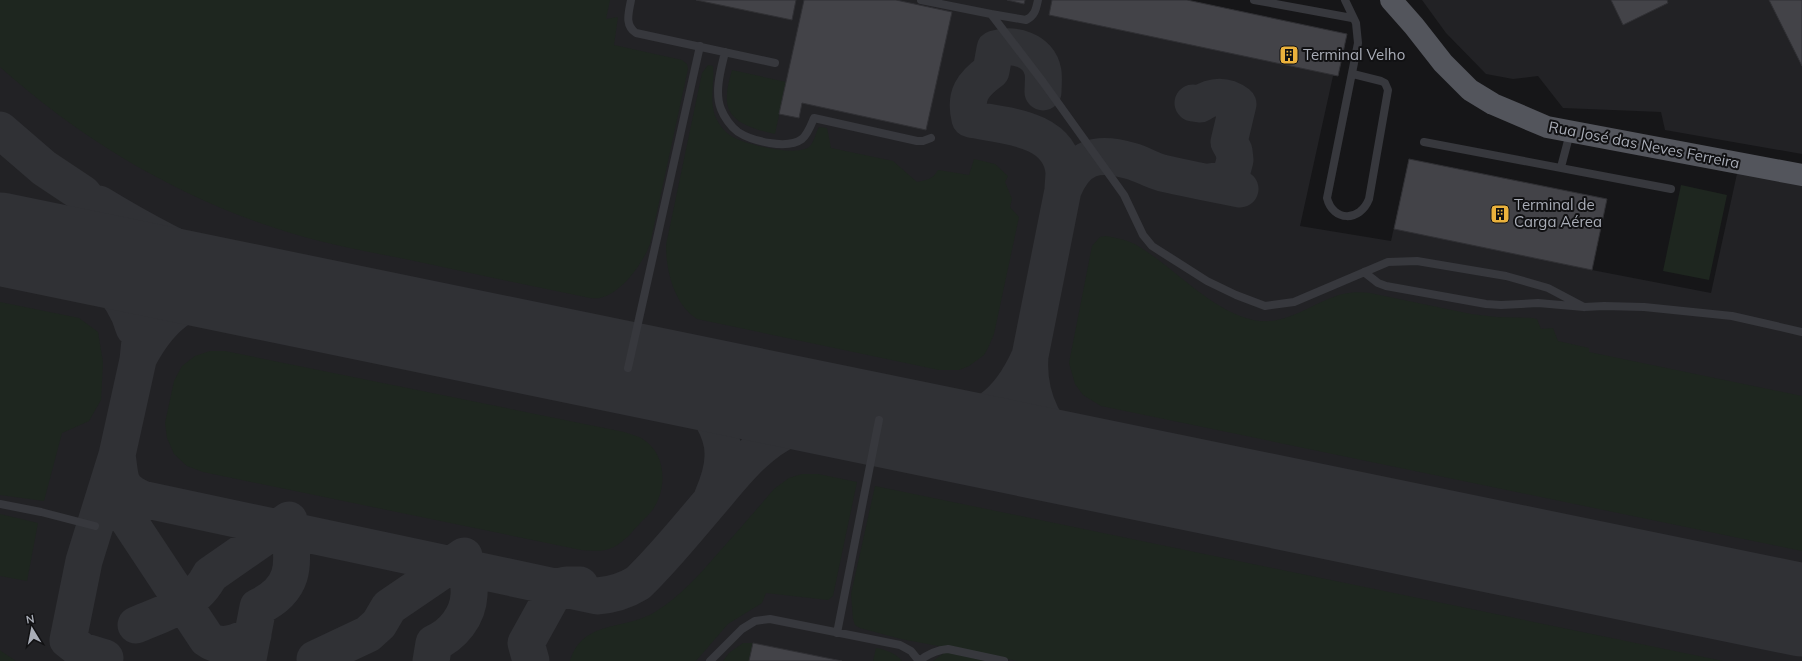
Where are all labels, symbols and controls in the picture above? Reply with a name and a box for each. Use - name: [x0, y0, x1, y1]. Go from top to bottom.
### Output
- building icon: Terminal Velho: [1278, 44, 1300, 66]
- place label: Terminal Velho: [1303, 45, 1405, 64]
- street label: Rua José das Neves Ferreira: [1547, 117, 1741, 172]
- place label: Terminal de Carga Aérea: [1514, 195, 1602, 231]
- building icon: Terminal de Carga Aérea: [1489, 203, 1511, 225]
- north arrow: [12, 609, 52, 649]
- text: N: [25, 612, 36, 627]

